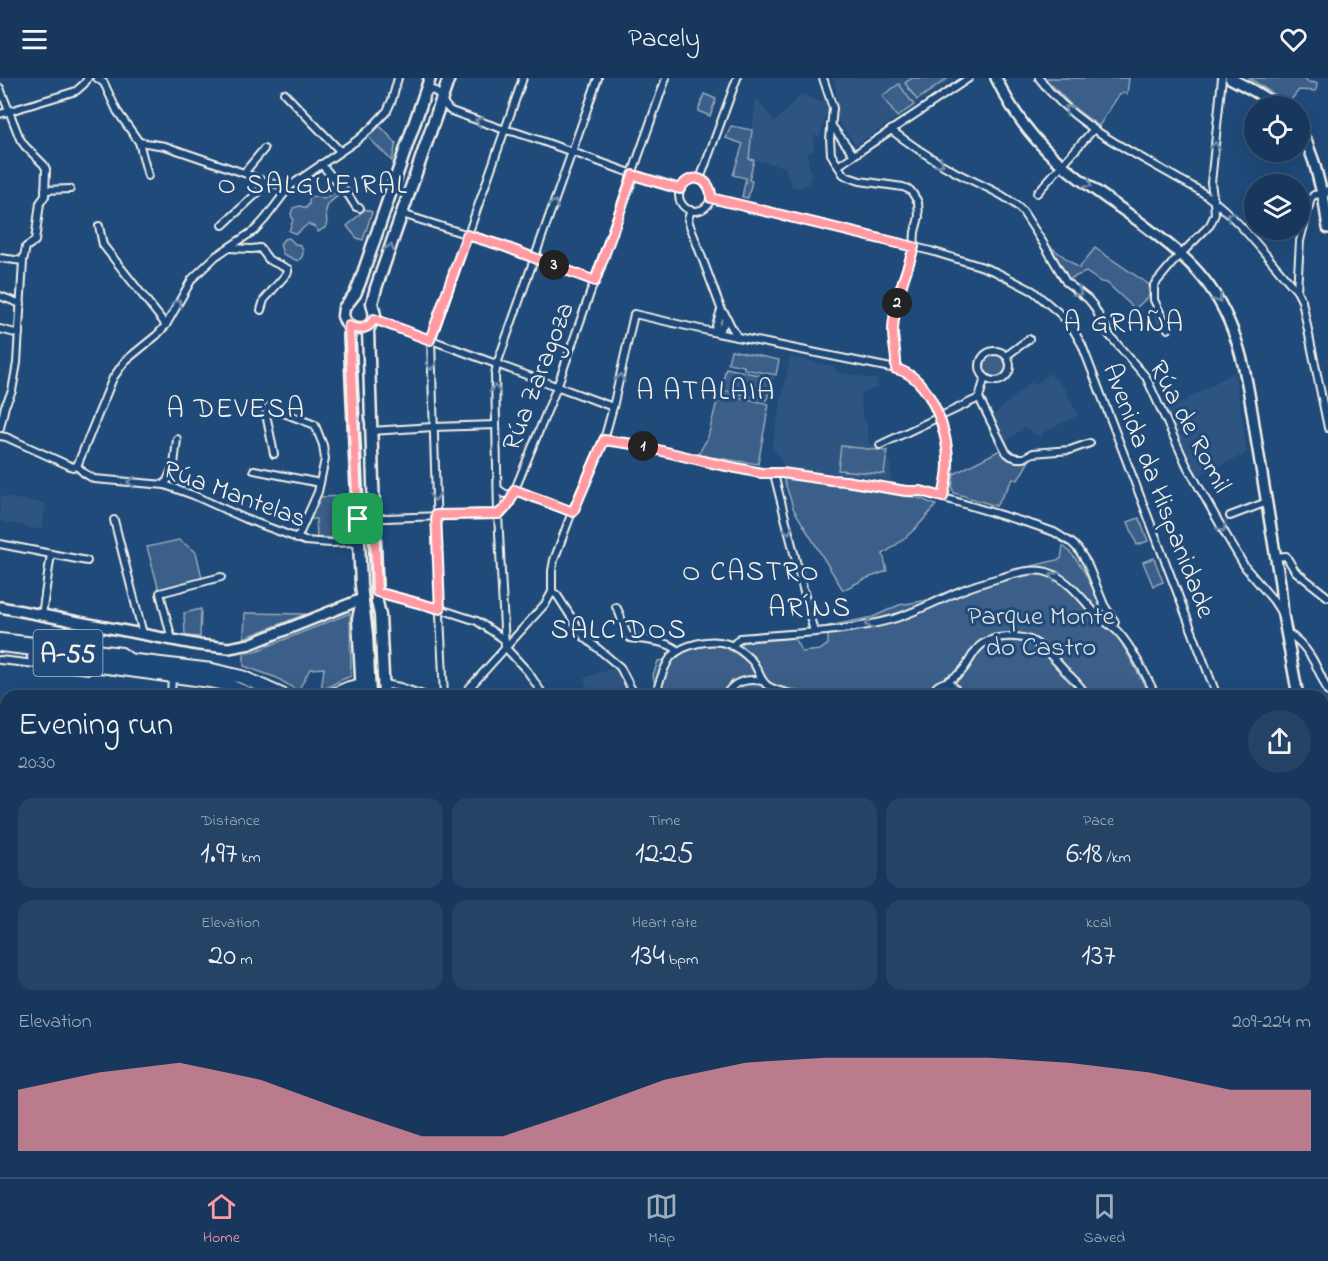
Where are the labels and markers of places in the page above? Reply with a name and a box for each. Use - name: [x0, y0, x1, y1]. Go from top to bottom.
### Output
- pin: 3: [539, 250, 569, 280]
- pin: 2: [882, 288, 912, 318]
- pin: 1: [628, 431, 658, 461]
- pin: [332, 493, 383, 544]

